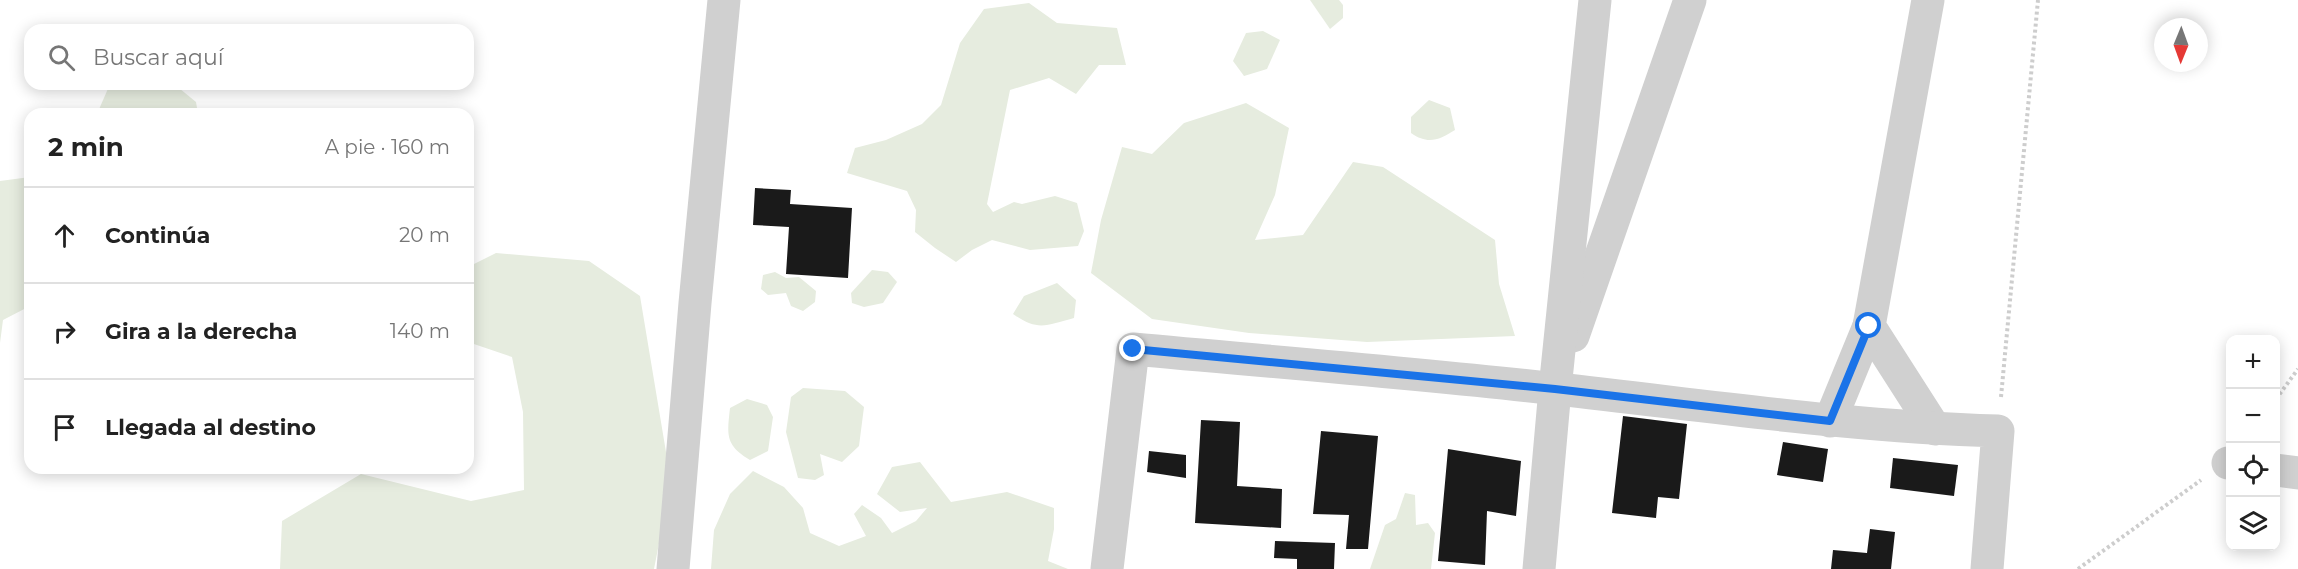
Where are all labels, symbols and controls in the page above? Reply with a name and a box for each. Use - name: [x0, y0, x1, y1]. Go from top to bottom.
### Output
- north arrow: [2154, 18, 2208, 72]
- search box: [24, 24, 474, 90]
- icon: search: [45, 41, 78, 74]
- text: Buscar aquí: [93, 44, 224, 71]
- text: 2 min: [48, 131, 124, 163]
- text: A pie · 160 m: [325, 135, 450, 159]
- icon: ahead: [48, 219, 81, 252]
- text: Continúa: [105, 222, 210, 249]
- text: 20 m: [399, 223, 450, 247]
- route start: [1855, 312, 1881, 338]
- icon: right: [48, 315, 81, 348]
- text: Gira a la derecha: [105, 318, 297, 345]
- text: 140 m: [390, 319, 450, 343]
- route end: [1119, 335, 1145, 361]
- map controls: [2226, 335, 2280, 551]
- button: +: [2226, 335, 2280, 389]
- button: −: [2226, 389, 2280, 443]
- icon: arrive: [48, 411, 81, 444]
- text: Llegada al destino: [105, 414, 316, 441]
- button: locate: [2226, 443, 2280, 497]
- button: layers: [2226, 497, 2280, 551]

